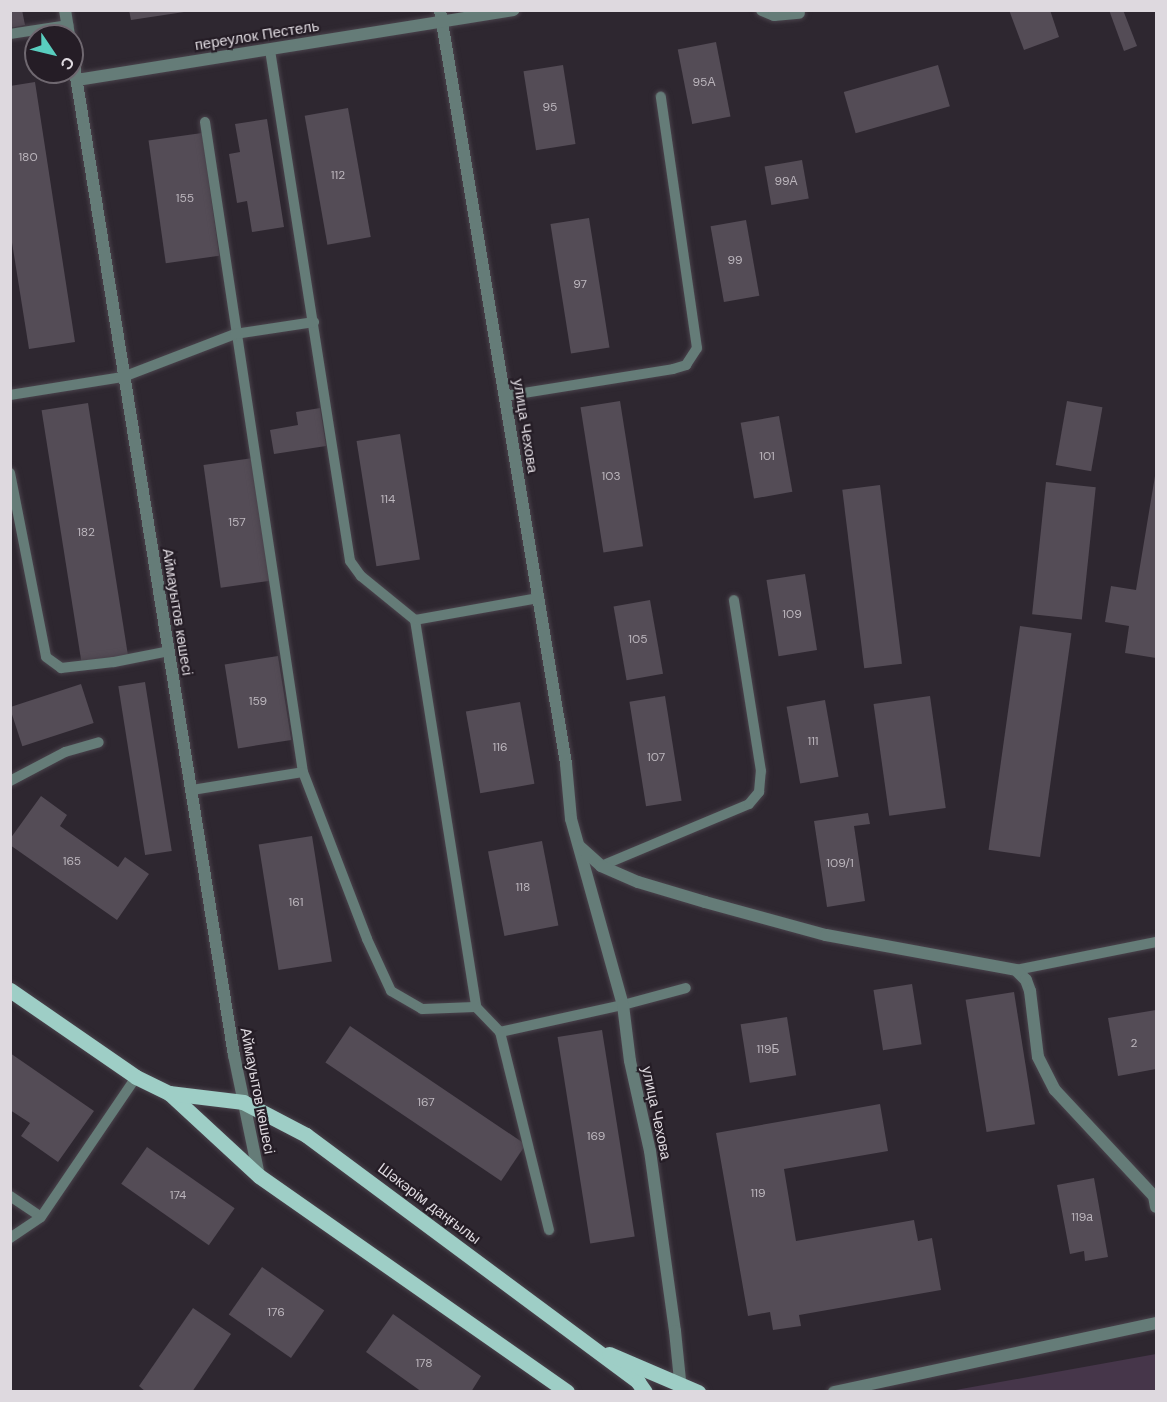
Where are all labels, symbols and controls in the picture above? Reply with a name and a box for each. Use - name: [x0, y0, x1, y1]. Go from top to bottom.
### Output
- street label: переулок Пестель: [194, 17, 320, 55]
- north arrow: [24, 24, 84, 84]
- text: С: [56, 53, 79, 74]
- house number: 95А: [693, 76, 715, 90]
- house number: 95: [543, 101, 557, 115]
- house number: 180: [18, 151, 38, 165]
- house number: 112: [331, 169, 345, 183]
- house number: 99А: [774, 175, 798, 189]
- house number: 155: [176, 192, 194, 206]
- house number: 99: [727, 254, 743, 268]
- house number: 97: [573, 278, 587, 292]
- street label: улица Чехова: [509, 378, 541, 474]
- house number: 101: [759, 450, 775, 464]
- house number: 103: [601, 470, 621, 484]
- house number: 114: [381, 493, 395, 507]
- house number: 157: [228, 516, 246, 530]
- house number: 182: [77, 526, 95, 540]
- street label: Аймауытов көшесі: [158, 547, 196, 677]
- house number: 109: [782, 608, 802, 622]
- house number: 105: [628, 633, 648, 647]
- house number: 159: [249, 695, 267, 709]
- house number: 111: [807, 735, 819, 749]
- house number: 116: [492, 741, 508, 755]
- house number: 107: [647, 751, 665, 765]
- house number: 165: [63, 855, 81, 869]
- house number: 109/1: [826, 857, 854, 871]
- house number: 118: [516, 881, 530, 895]
- house number: 161: [288, 896, 304, 910]
- street label: Аймауытов көшесі: [236, 1026, 278, 1156]
- house number: 2: [1131, 1037, 1137, 1051]
- house number: 119Б: [757, 1043, 779, 1057]
- street label: улица Чехова: [637, 1065, 675, 1161]
- house number: 167: [417, 1096, 435, 1110]
- house number: 169: [587, 1130, 605, 1144]
- street label: Шәкәрім даңғылы: [374, 1159, 484, 1249]
- house number: 119: [750, 1187, 766, 1201]
- house number: 174: [170, 1189, 186, 1203]
- house number: 119а: [1071, 1211, 1093, 1225]
- house number: 176: [267, 1306, 285, 1320]
- house number: 178: [415, 1357, 433, 1371]

